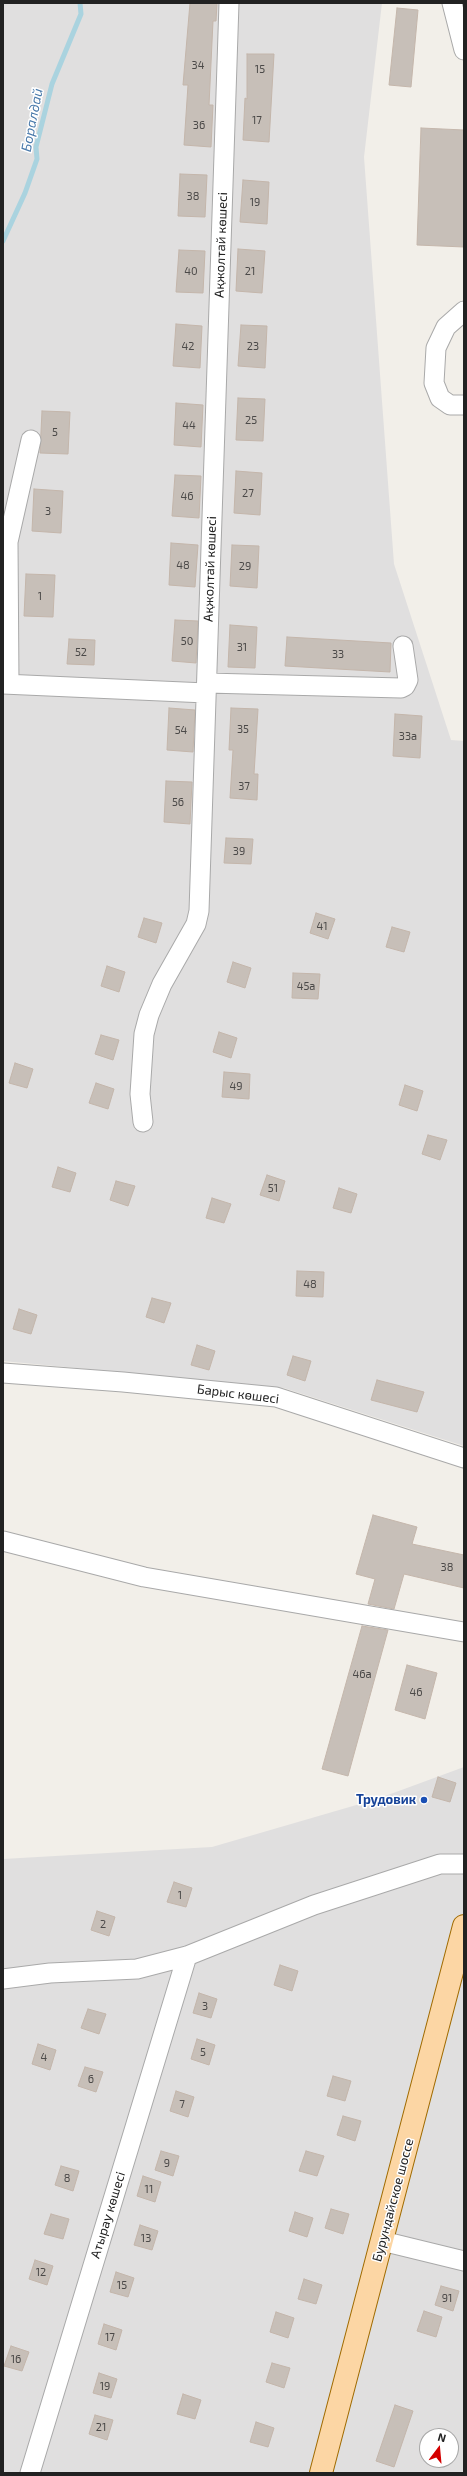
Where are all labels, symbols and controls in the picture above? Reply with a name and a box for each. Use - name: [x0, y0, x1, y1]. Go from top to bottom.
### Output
- house number: 34: [192, 58, 204, 72]
- house number: 15: [255, 62, 265, 76]
- water label: Боралдай: [18, 87, 46, 153]
- house number: 17: [252, 113, 262, 127]
- house number: 36: [193, 118, 205, 132]
- house number: 38: [187, 189, 199, 203]
- street label: Ақжолтай көшесі: [211, 192, 231, 298]
- house number: 19: [250, 195, 260, 209]
- house number: 40: [184, 264, 198, 278]
- house number: 21: [245, 264, 255, 278]
- house number: 42: [182, 339, 194, 353]
- house number: 23: [247, 339, 259, 353]
- house number: 25: [245, 413, 257, 427]
- house number: 44: [182, 418, 196, 432]
- house number: 5: [52, 425, 58, 439]
- house number: 27: [242, 486, 254, 500]
- house number: 46: [180, 489, 194, 503]
- house number: 3: [45, 504, 51, 518]
- street label: Ақжолтай көшесі: [200, 516, 220, 622]
- house number: 48: [176, 558, 190, 572]
- house number: 29: [239, 559, 251, 573]
- house number: 1: [38, 589, 42, 603]
- house number: 50: [181, 634, 193, 648]
- house number: 31: [237, 640, 247, 654]
- house number: 52: [75, 645, 87, 659]
- house number: 33: [332, 647, 344, 661]
- house number: 35: [237, 722, 249, 736]
- house number: 54: [175, 723, 187, 737]
- house number: 33а: [399, 729, 417, 743]
- house number: 37: [238, 779, 250, 793]
- house number: 56: [172, 795, 184, 809]
- house number: 39: [233, 844, 245, 858]
- house number: 41: [316, 919, 328, 933]
- house number: 45а: [297, 979, 315, 993]
- house number: 49: [229, 1079, 243, 1093]
- house number: 51: [268, 1181, 278, 1195]
- house number: 48: [303, 1277, 317, 1291]
- street label: Барыс көшесі: [196, 1381, 280, 1407]
- house number: 38: [441, 1560, 453, 1574]
- house number: 46а: [352, 1667, 372, 1681]
- house number: 46: [409, 1685, 423, 1699]
- place label: Трудовик: [356, 1792, 416, 1808]
- marker: Трудовик: [419, 1795, 429, 1805]
- house number: 1: [178, 1888, 182, 1902]
- house number: 2: [100, 1917, 106, 1931]
- house number: 3: [202, 1999, 208, 2013]
- house number: 5: [200, 2045, 206, 2059]
- house number: 4: [41, 2050, 47, 2064]
- house number: 6: [88, 2072, 94, 2086]
- house number: 7: [179, 2097, 185, 2111]
- street label: Бурундайское шоссе: [369, 2137, 417, 2263]
- house number: 9: [164, 2156, 170, 2170]
- street label: Атырау көшесі: [87, 2170, 129, 2260]
- house number: 8: [64, 2171, 70, 2185]
- house number: 11: [145, 2182, 153, 2196]
- house number: 13: [141, 2231, 151, 2245]
- house number: 12: [36, 2265, 46, 2279]
- house number: 15: [117, 2278, 127, 2292]
- house number: 91: [442, 2291, 452, 2305]
- house number: 17: [105, 2330, 115, 2344]
- house number: 16: [11, 2352, 21, 2366]
- house number: 19: [100, 2379, 110, 2393]
- house number: 21: [96, 2420, 106, 2434]
- north arrow: [419, 2428, 459, 2468]
- text: N: [437, 2430, 448, 2444]

